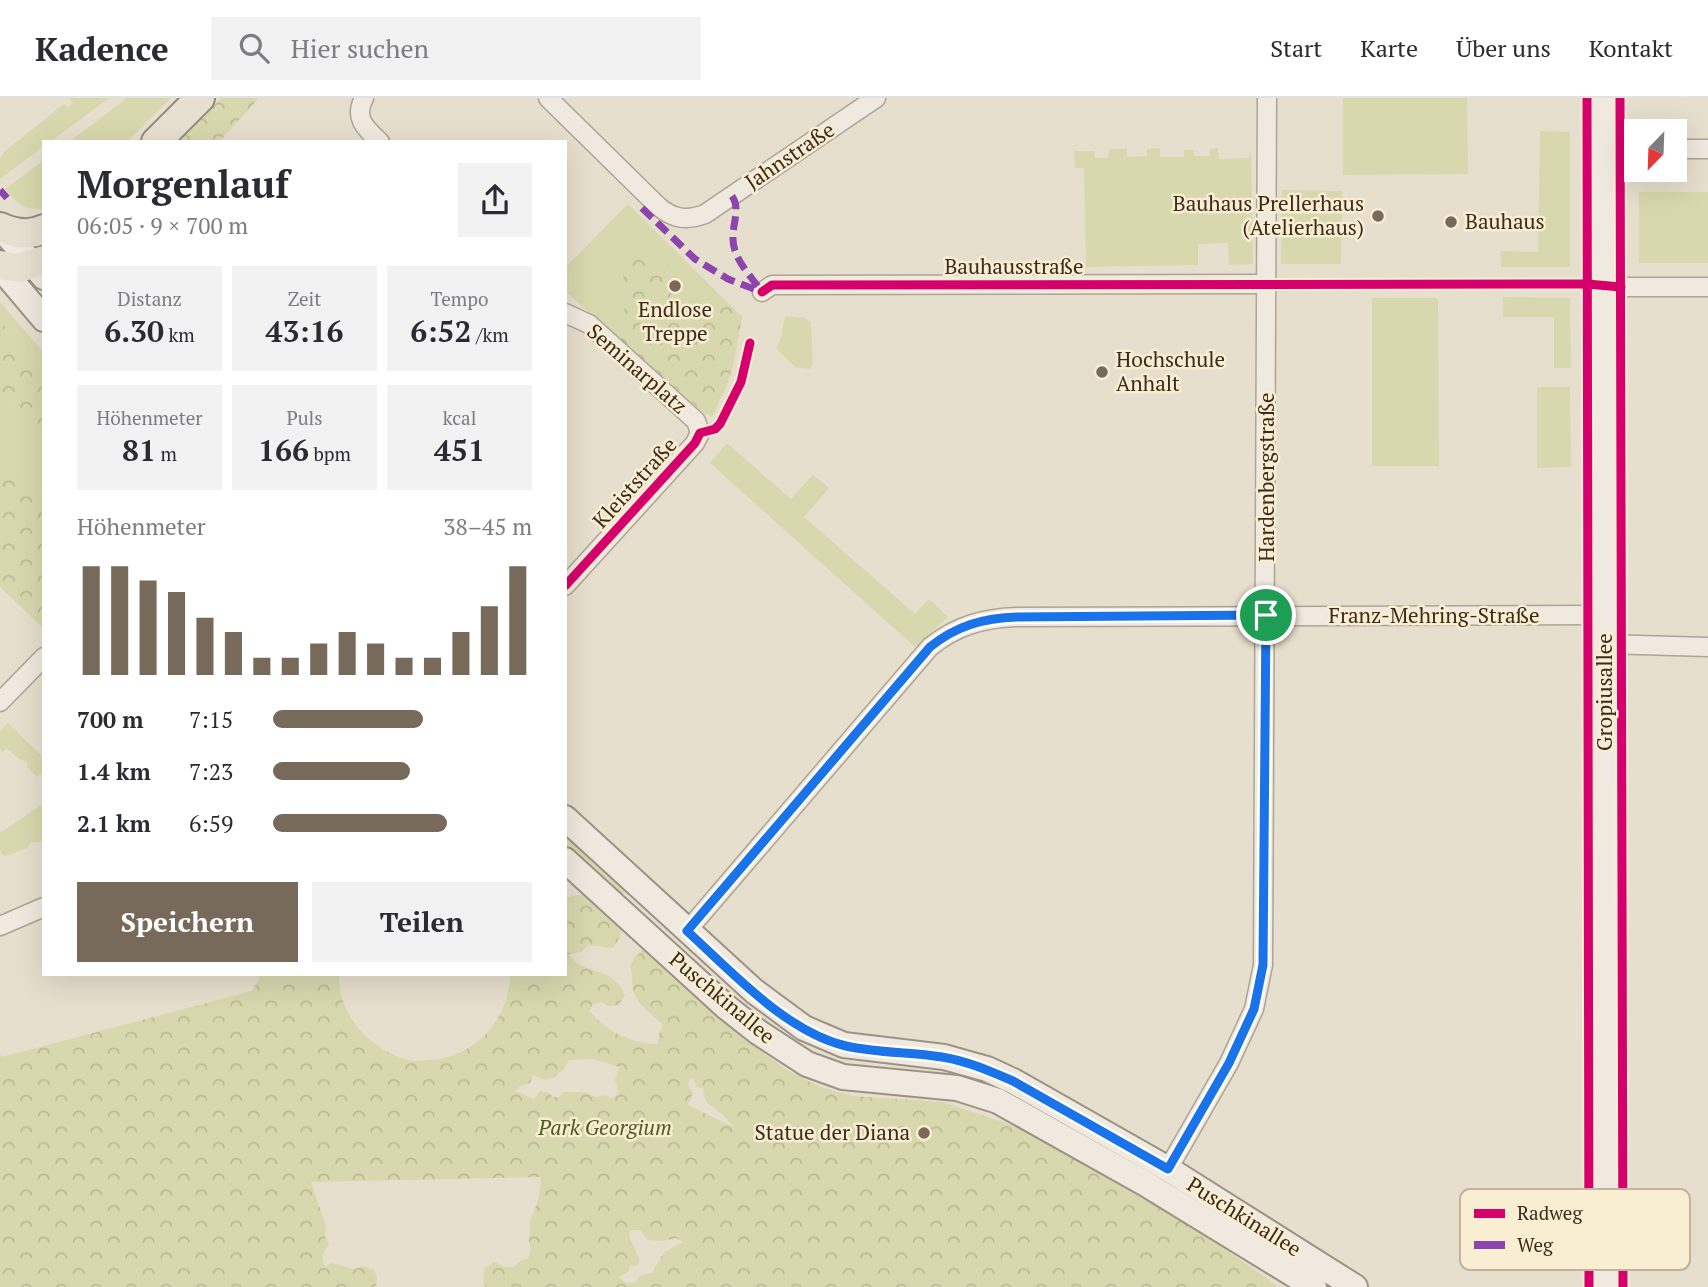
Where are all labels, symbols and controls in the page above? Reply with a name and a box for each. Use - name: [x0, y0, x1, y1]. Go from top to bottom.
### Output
- search box: [211, 17, 701, 80]
- text: Kadence: [35, 27, 169, 70]
- icon: search: [235, 29, 273, 67]
- text: Hier suchen: [291, 31, 429, 65]
- text: Start: [1270, 32, 1322, 64]
- text: Karte: [1360, 32, 1418, 64]
- text: Über uns: [1456, 32, 1551, 64]
- text: Kontakt: [1589, 32, 1673, 64]
- street label: Jahnstraße: [739, 115, 840, 195]
- north arrow: [1624, 119, 1687, 182]
- map controls: [1624, 119, 1687, 182]
- text: Morgenlauf: [77, 159, 289, 209]
- button: share: [458, 163, 532, 237]
- place label: Bauhaus Prellerhaus (Atelierhaus): [1173, 189, 1364, 241]
- place label: Bauhaus: [1465, 207, 1545, 235]
- marker: Bauhaus Prellerhaus (Atelierhaus): [1370, 208, 1386, 224]
- text: 06:05 · 9 × 700 m: [77, 210, 248, 241]
- marker: Bauhaus: [1443, 214, 1459, 230]
- street label: Bauhausstraße: [944, 252, 1084, 280]
- marker: Endlose Treppe: [667, 278, 683, 294]
- text: Distanz: [117, 286, 182, 311]
- text: Zeit: [288, 286, 321, 311]
- text: Tempo: [431, 286, 488, 311]
- place label: Endlose Treppe: [638, 295, 712, 347]
- text: 6.30: [104, 311, 164, 351]
- text: 43:16: [265, 311, 344, 351]
- text: 6:52: [410, 311, 471, 351]
- street label: Seminarplatz: [582, 317, 694, 420]
- text: km: [164, 322, 195, 347]
- text: /km: [471, 322, 509, 347]
- place label: Hochschule Anhalt: [1116, 345, 1225, 397]
- marker: Hochschule Anhalt: [1094, 364, 1110, 380]
- street label: Hardenbergstraße: [1252, 392, 1280, 562]
- text: Höhenmeter: [96, 405, 203, 430]
- text: Puls: [286, 405, 323, 430]
- text: kcal: [443, 405, 476, 430]
- text: 81: [122, 430, 156, 470]
- text: 166: [258, 430, 309, 470]
- text: 451: [434, 430, 485, 470]
- street label: Kleiststraße: [586, 431, 683, 534]
- text: m: [156, 441, 177, 466]
- text: bpm: [309, 441, 351, 466]
- text: Höhenmeter: [77, 511, 206, 542]
- text: 38–45 m: [443, 511, 532, 542]
- pin: [1236, 585, 1296, 645]
- icon: arrive: [1247, 596, 1285, 634]
- street label: Franz-Mehring-Straße: [1328, 601, 1540, 629]
- street label: Gropiusallee: [1590, 633, 1618, 751]
- text: 700 m: [77, 704, 143, 735]
- text: 7:15: [189, 704, 233, 735]
- text: 1.4 km: [77, 756, 151, 787]
- text: 7:23: [189, 756, 233, 787]
- text: 2.1 km: [77, 808, 151, 839]
- text: 6:59: [189, 808, 233, 839]
- button: Speichern: [77, 882, 298, 962]
- button: Teilen: [312, 882, 532, 962]
- street label: Puschkinallee: [664, 945, 781, 1050]
- park label: Park Georgium: [537, 1113, 672, 1141]
- place label: Statue der Diana: [755, 1118, 910, 1146]
- marker: Statue der Diana: [916, 1125, 932, 1141]
- street label: Puschkinallee: [1182, 1170, 1307, 1262]
- legend: [1460, 1189, 1690, 1270]
- text: Radweg: [1517, 1200, 1583, 1225]
- text: Weg: [1517, 1232, 1554, 1257]

